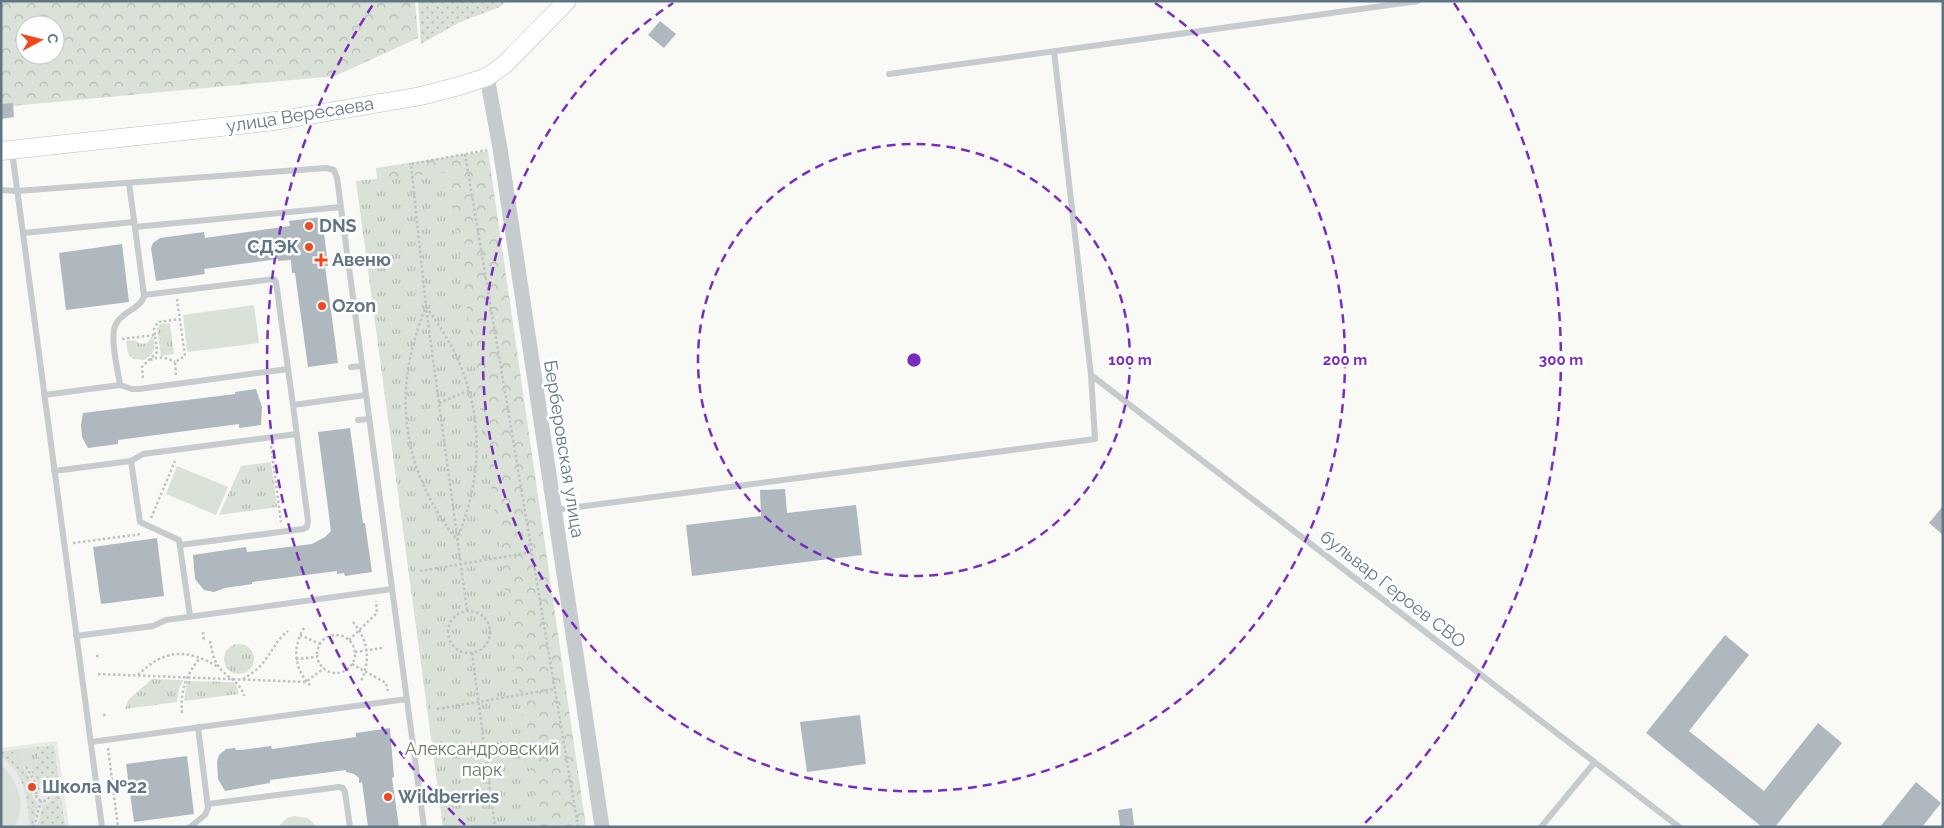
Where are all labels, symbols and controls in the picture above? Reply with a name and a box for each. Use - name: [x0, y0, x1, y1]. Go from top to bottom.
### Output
- north arrow: [15, 15, 65, 65]
- text: С: [44, 33, 61, 45]
- street label: улица Вересаева: [224, 92, 375, 137]
- place label: DNS: [319, 215, 357, 236]
- marker: DNS: [303, 220, 315, 232]
- place label: СДЭК: [247, 236, 300, 257]
- marker: СДЭК: [303, 241, 315, 253]
- place label: Авеню: [332, 249, 391, 270]
- marker: Авеню: [314, 253, 328, 267]
- place label: Ozon: [332, 295, 376, 316]
- marker: Ozon: [316, 300, 328, 312]
- centre of rings: [905, 351, 923, 369]
- text: 100 m: [1108, 351, 1152, 369]
- text: 200 m: [1323, 351, 1367, 369]
- text: 300 m: [1539, 351, 1583, 369]
- street label: Берберовская улица: [540, 359, 589, 539]
- street label: бульвар Героев СВО: [1316, 525, 1470, 652]
- park label: Александровский парк: [405, 738, 559, 780]
- place label: Школа №22: [42, 776, 147, 797]
- marker: Школа №22: [26, 781, 38, 793]
- place label: Wildberries: [398, 786, 499, 807]
- marker: Wildberries: [382, 791, 394, 803]

